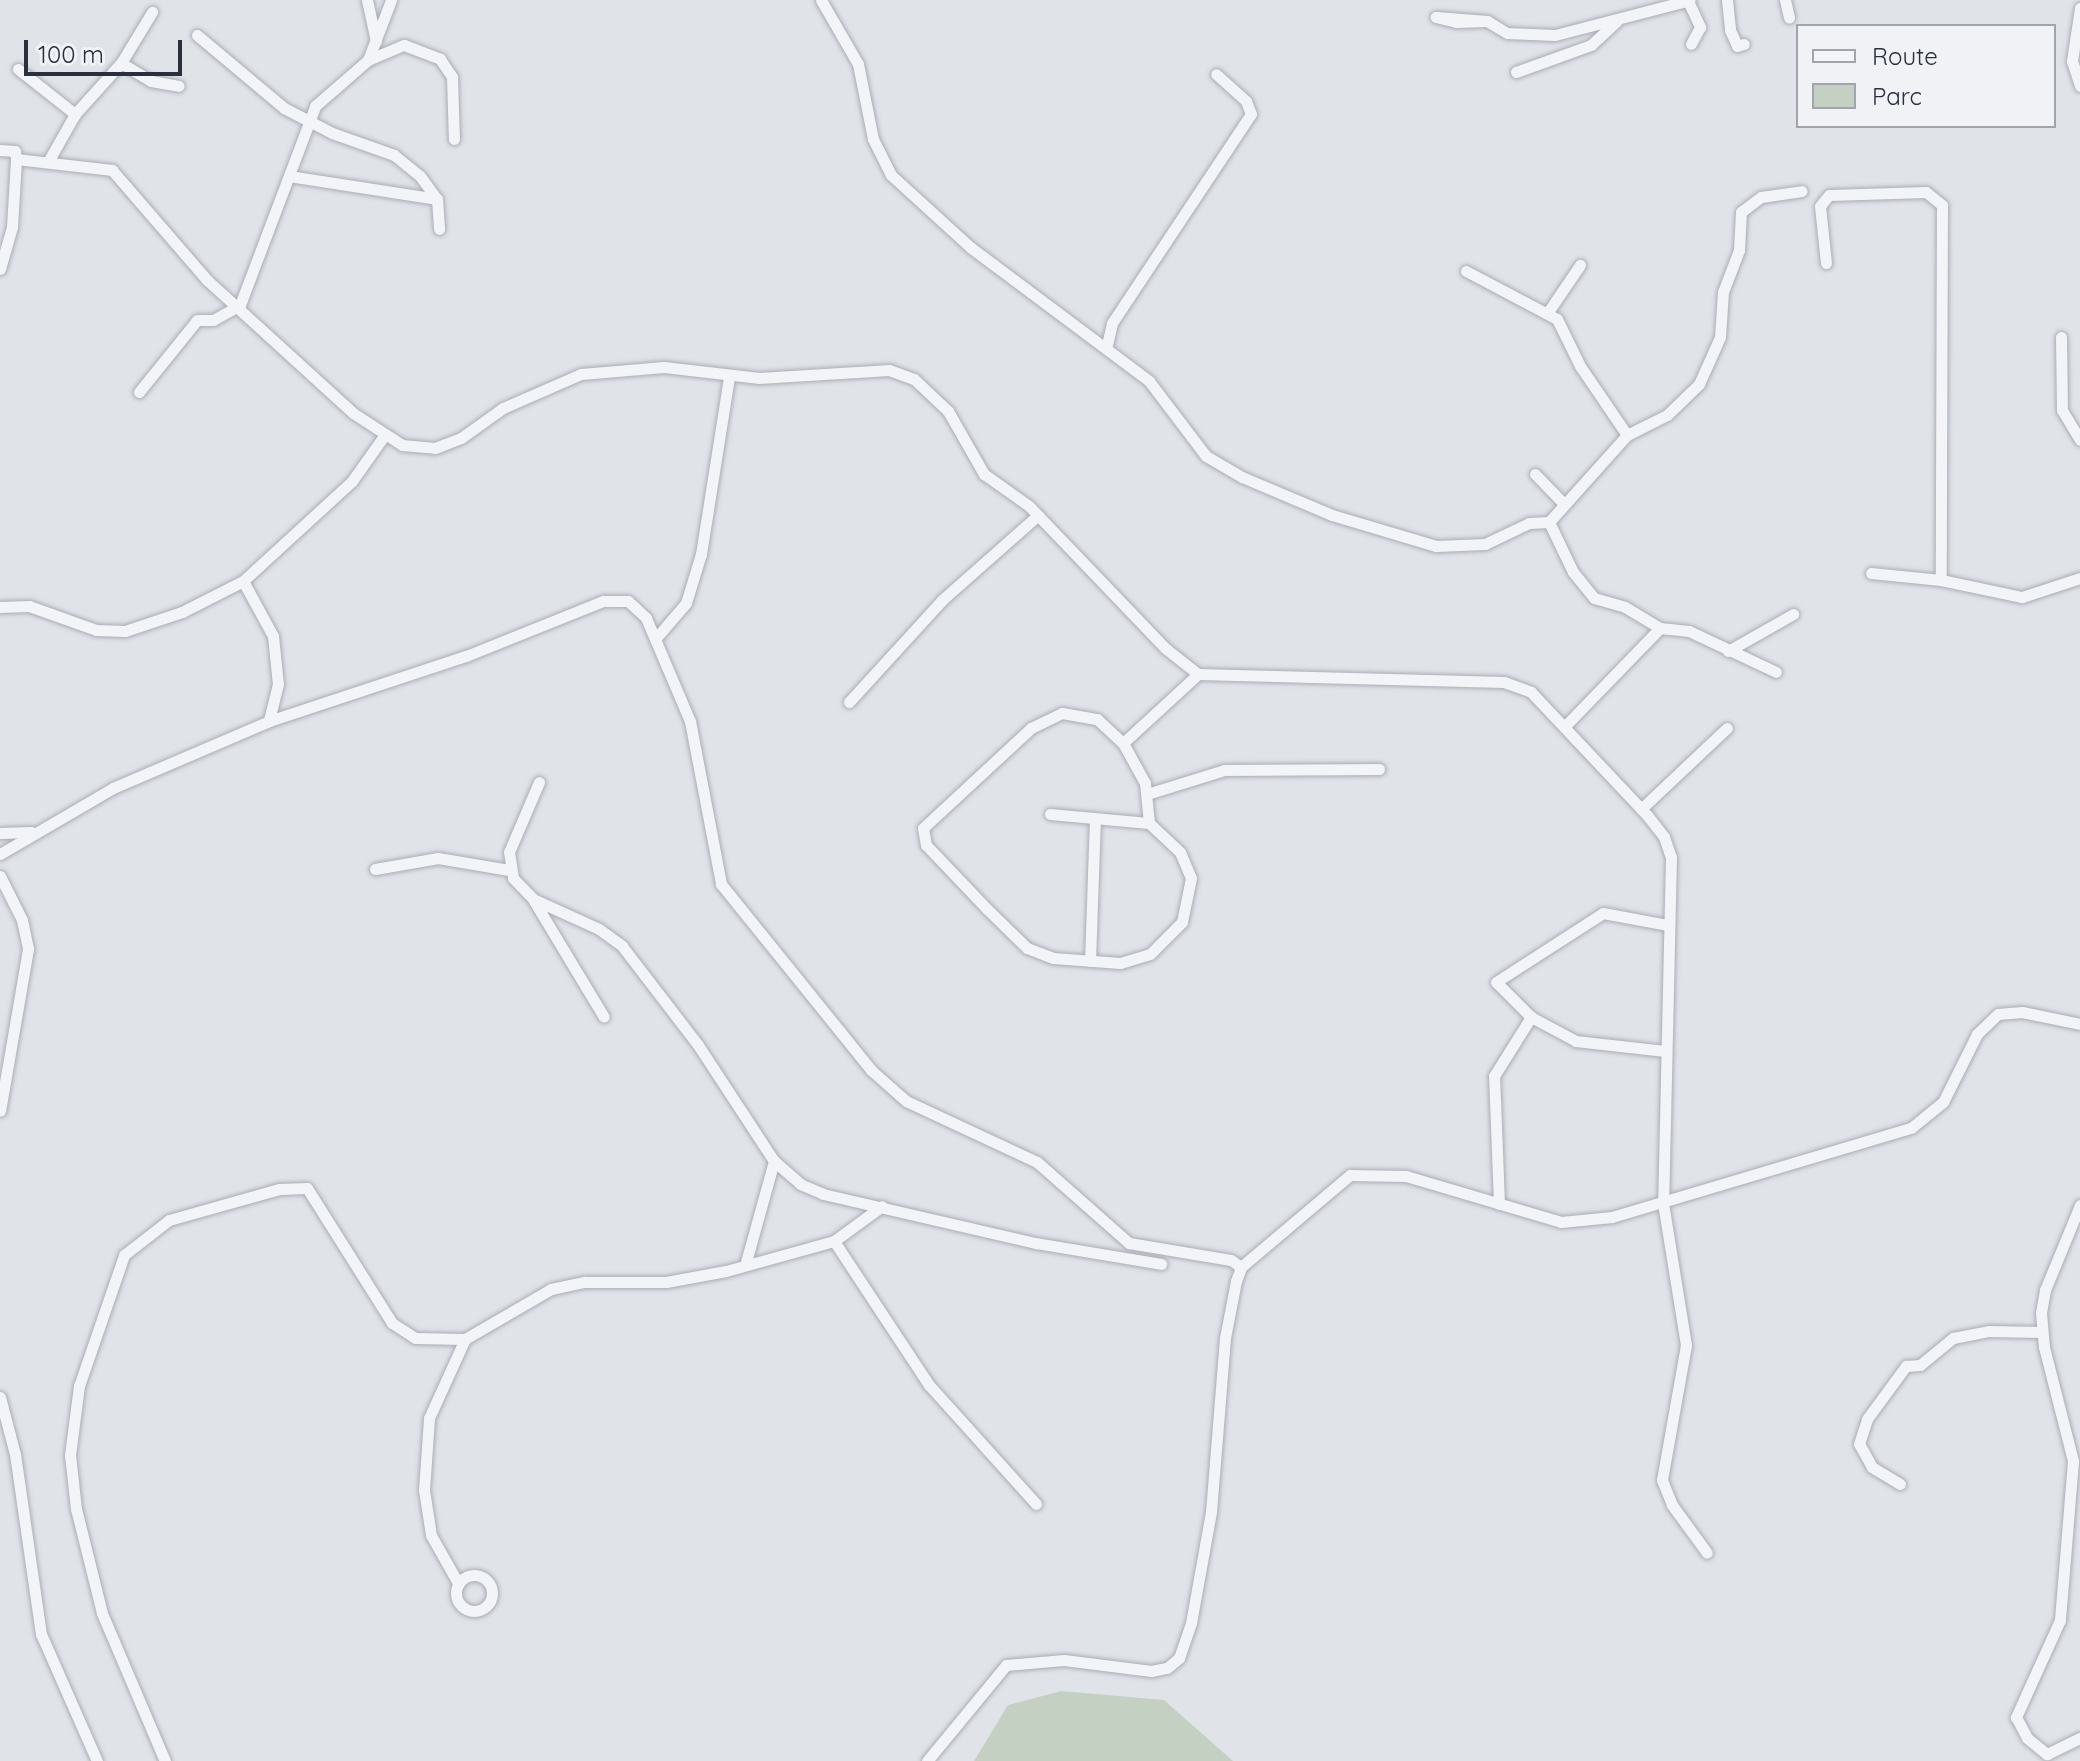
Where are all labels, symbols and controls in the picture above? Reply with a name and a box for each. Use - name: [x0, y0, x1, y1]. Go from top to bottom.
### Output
- scale bar: [28, 24, 186, 74]
- legend: [1796, 24, 2056, 128]
- text: 100 m: [38, 39, 104, 69]
- text: Route: [1872, 41, 1938, 71]
- text: Parc: [1872, 81, 1922, 111]

